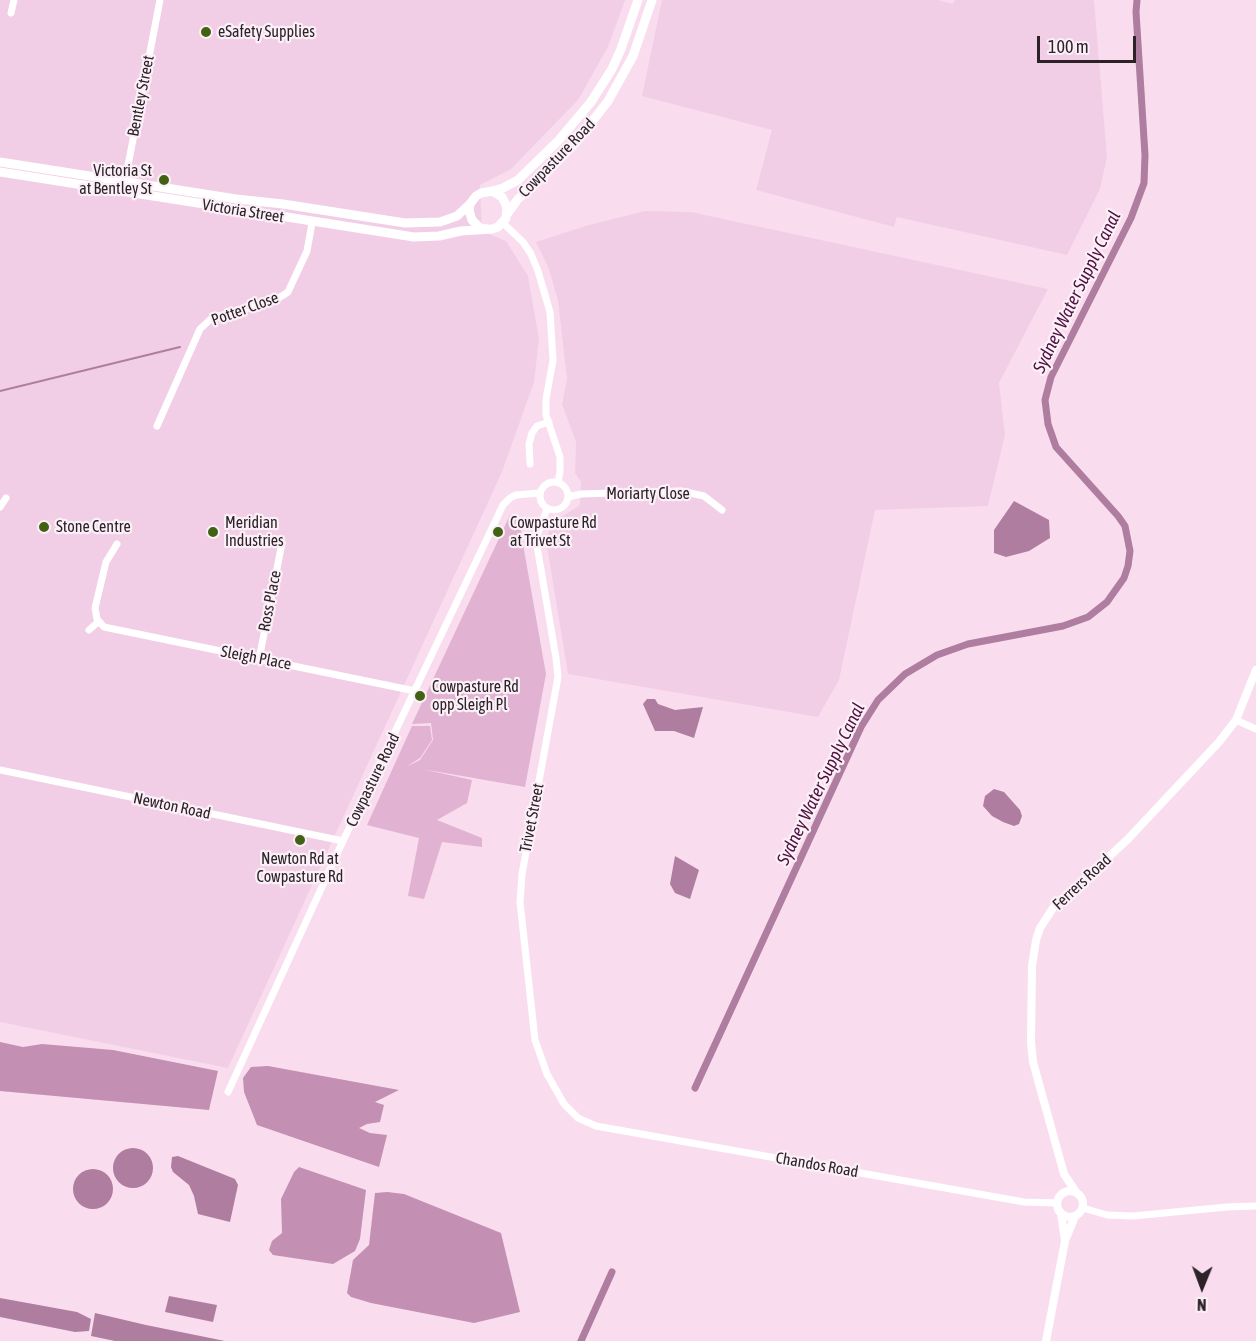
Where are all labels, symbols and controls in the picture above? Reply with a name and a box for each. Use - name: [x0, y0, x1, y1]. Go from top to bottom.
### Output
- place label: eSafety Supplies: [218, 22, 315, 42]
- scale bar: [1040, 24, 1139, 62]
- marker: eSafety Supplies: [199, 25, 213, 39]
- text: 100 m: [1048, 36, 1089, 57]
- street label: Bentley Street: [124, 54, 158, 138]
- street label: Cowpasture Road: [515, 115, 599, 201]
- place label: Victoria St at Bentley St: [79, 161, 152, 199]
- marker: Victoria St at Bentley St: [157, 173, 171, 187]
- street label: Victoria Street: [201, 195, 285, 227]
- water label: Sydney Water Supply Canal: [1028, 207, 1126, 377]
- street label: Potter Close: [209, 288, 281, 330]
- street label: Moriarty Close: [606, 484, 690, 504]
- place label: Meridian Industries: [225, 513, 284, 551]
- place label: Cowpasture Rd at Trivet St: [510, 513, 597, 551]
- place label: Stone Centre: [56, 517, 131, 537]
- marker: Stone Centre: [37, 520, 51, 534]
- marker: Meridian Industries: [206, 525, 220, 539]
- marker: Cowpasture Rd at Trivet St: [491, 525, 505, 539]
- street label: Ross Place: [255, 569, 285, 633]
- street label: Sleigh Place: [219, 642, 293, 674]
- place label: Cowpasture Rd opp Sleigh Pl: [432, 677, 519, 715]
- marker: Cowpasture Rd opp Sleigh Pl: [413, 689, 427, 703]
- water label: Sydney Water Supply Canal: [772, 699, 870, 869]
- street label: Cowpasture Road: [342, 730, 404, 830]
- street label: Trivet Street: [516, 782, 548, 854]
- street label: Newton Road: [132, 788, 212, 824]
- marker: Newton Rd at Cowpasture Rd: [293, 833, 307, 847]
- place label: Newton Rd at Cowpasture Rd: [257, 849, 343, 887]
- street label: Ferrers Road: [1049, 850, 1115, 914]
- street label: Chandos Road: [774, 1148, 860, 1182]
- north arrow: [1172, 1257, 1232, 1317]
- text: N: [1197, 1296, 1207, 1314]

